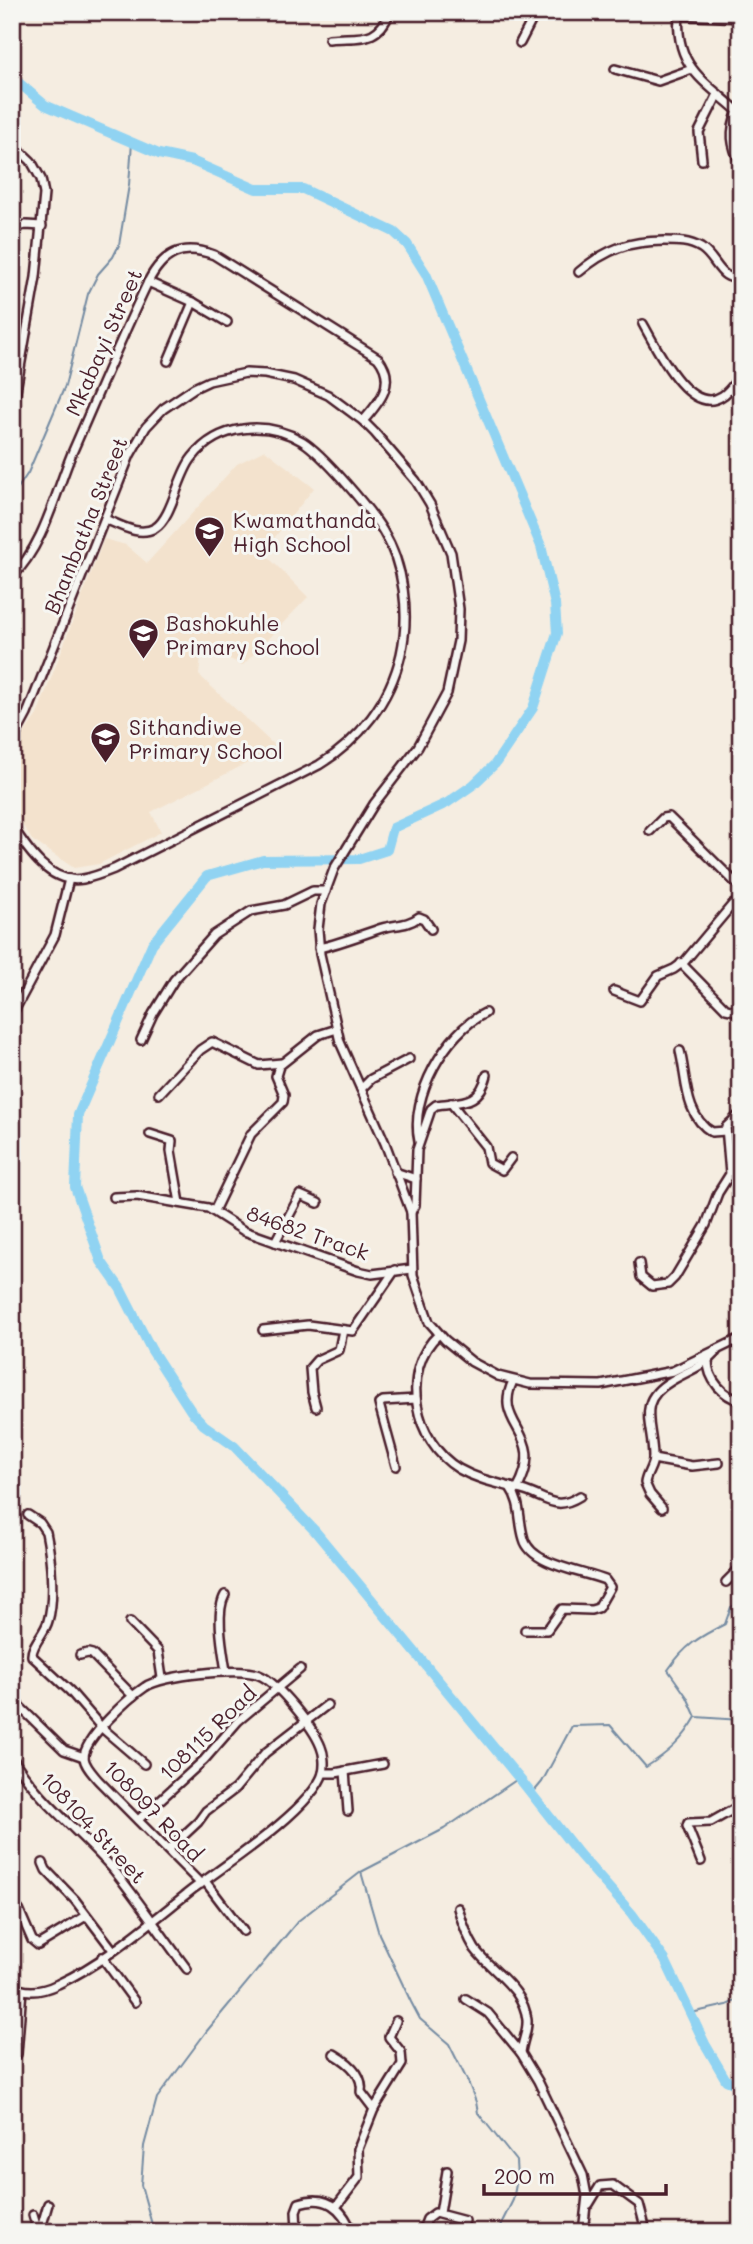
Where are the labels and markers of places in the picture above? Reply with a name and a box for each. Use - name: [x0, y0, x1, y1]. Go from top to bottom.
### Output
- place label: Kwamathanda High School: [233, 506, 377, 557]
- school or university icon: Kwamathanda High School: [193, 514, 227, 558]
- place label: Bashokuhle Primary School: [166, 609, 320, 660]
- school or university icon: Bashokuhle Primary School: [126, 617, 160, 661]
- place label: Sithandiwe Primary School: [129, 713, 283, 764]
- school or university icon: Sithandiwe Primary School: [89, 721, 123, 765]

